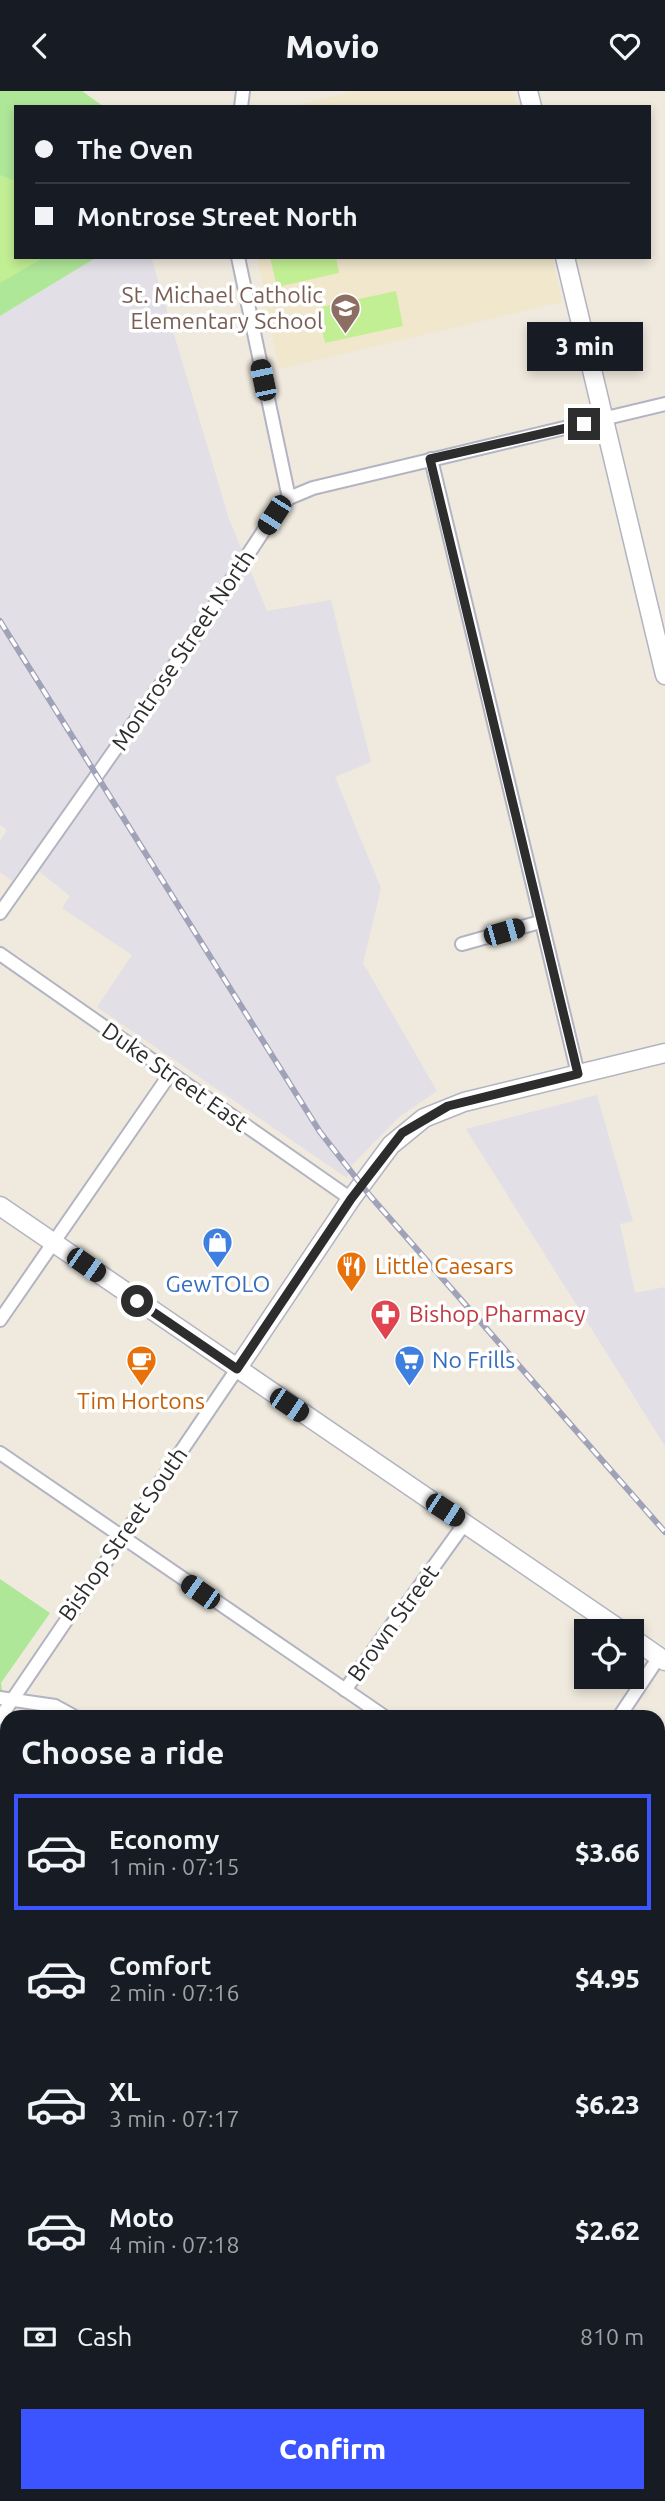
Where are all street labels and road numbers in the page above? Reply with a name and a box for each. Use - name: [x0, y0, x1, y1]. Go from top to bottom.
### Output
- street label: Montrose Street North: [106, 545, 259, 755]
- street label: Duke Street East: [98, 1017, 253, 1136]
- street label: Bishop Street South: [53, 1442, 192, 1625]
- street label: Brown Street: [342, 1560, 443, 1686]

